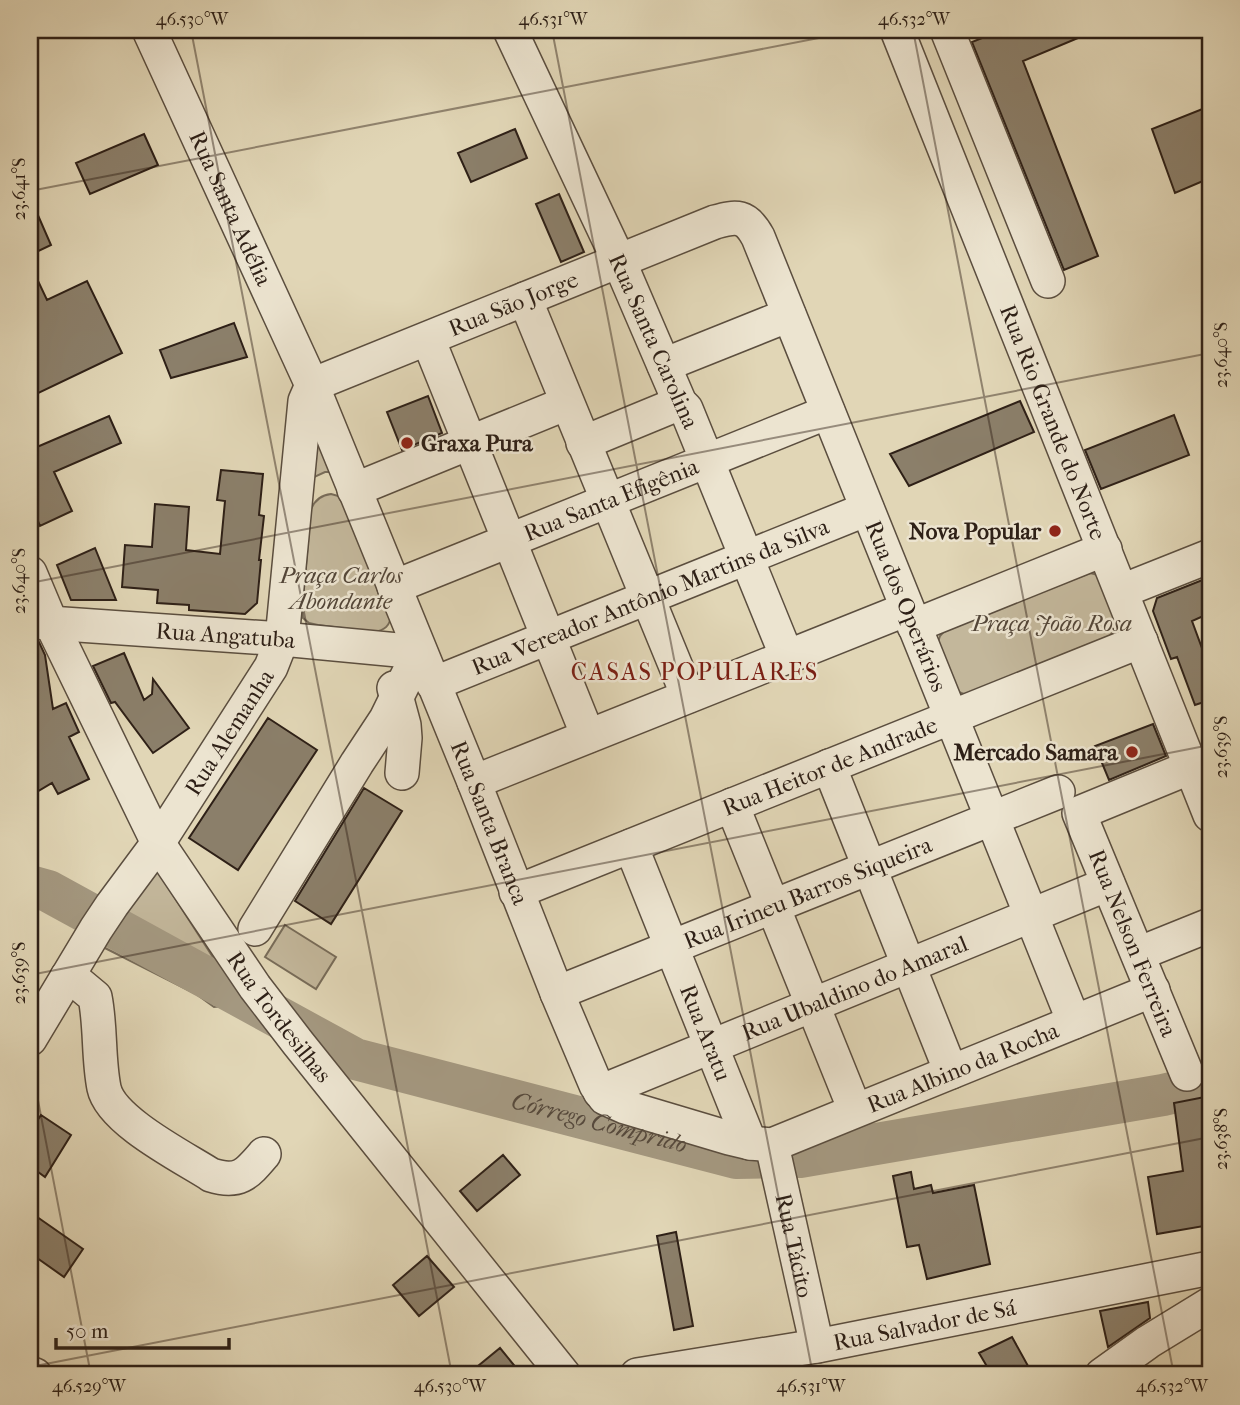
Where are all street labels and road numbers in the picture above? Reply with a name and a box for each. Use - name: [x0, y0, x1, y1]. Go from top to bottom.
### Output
- street label: Rua Santa Adélia: [183, 127, 278, 290]
- street label: Rua Santa Carolina: [603, 249, 704, 433]
- street label: Rua São Jorge: [445, 266, 582, 342]
- street label: Rua Rio Grande do Norte: [994, 301, 1112, 544]
- street label: Rua Santa Efigênia: [520, 453, 703, 547]
- street label: Rua Vereador Antônio Martins da Silva: [468, 513, 833, 681]
- street label: Rua dos Operários: [860, 517, 953, 696]
- street label: Rua Angatuba: [155, 617, 297, 654]
- street label: Rua Alemanha: [179, 664, 280, 800]
- street label: Rua Heitor de Andrade: [718, 711, 941, 822]
- street label: Rua Santa Branca: [445, 737, 534, 909]
- street label: Rua Irineu Barros Siqueira: [680, 831, 936, 955]
- street label: Rua Nelson Ferreira: [1083, 846, 1183, 1041]
- street label: Rua Ubaldino do Amaral: [738, 930, 972, 1047]
- street label: Rua Tordesilhas: [221, 947, 337, 1088]
- street label: Rua Aratu: [674, 981, 737, 1085]
- street label: Rua Albino da Rocha: [863, 1017, 1063, 1119]
- street label: Rua Tácito: [769, 1191, 819, 1300]
- street label: Rua Salvador de Sá: [831, 1294, 1019, 1356]

